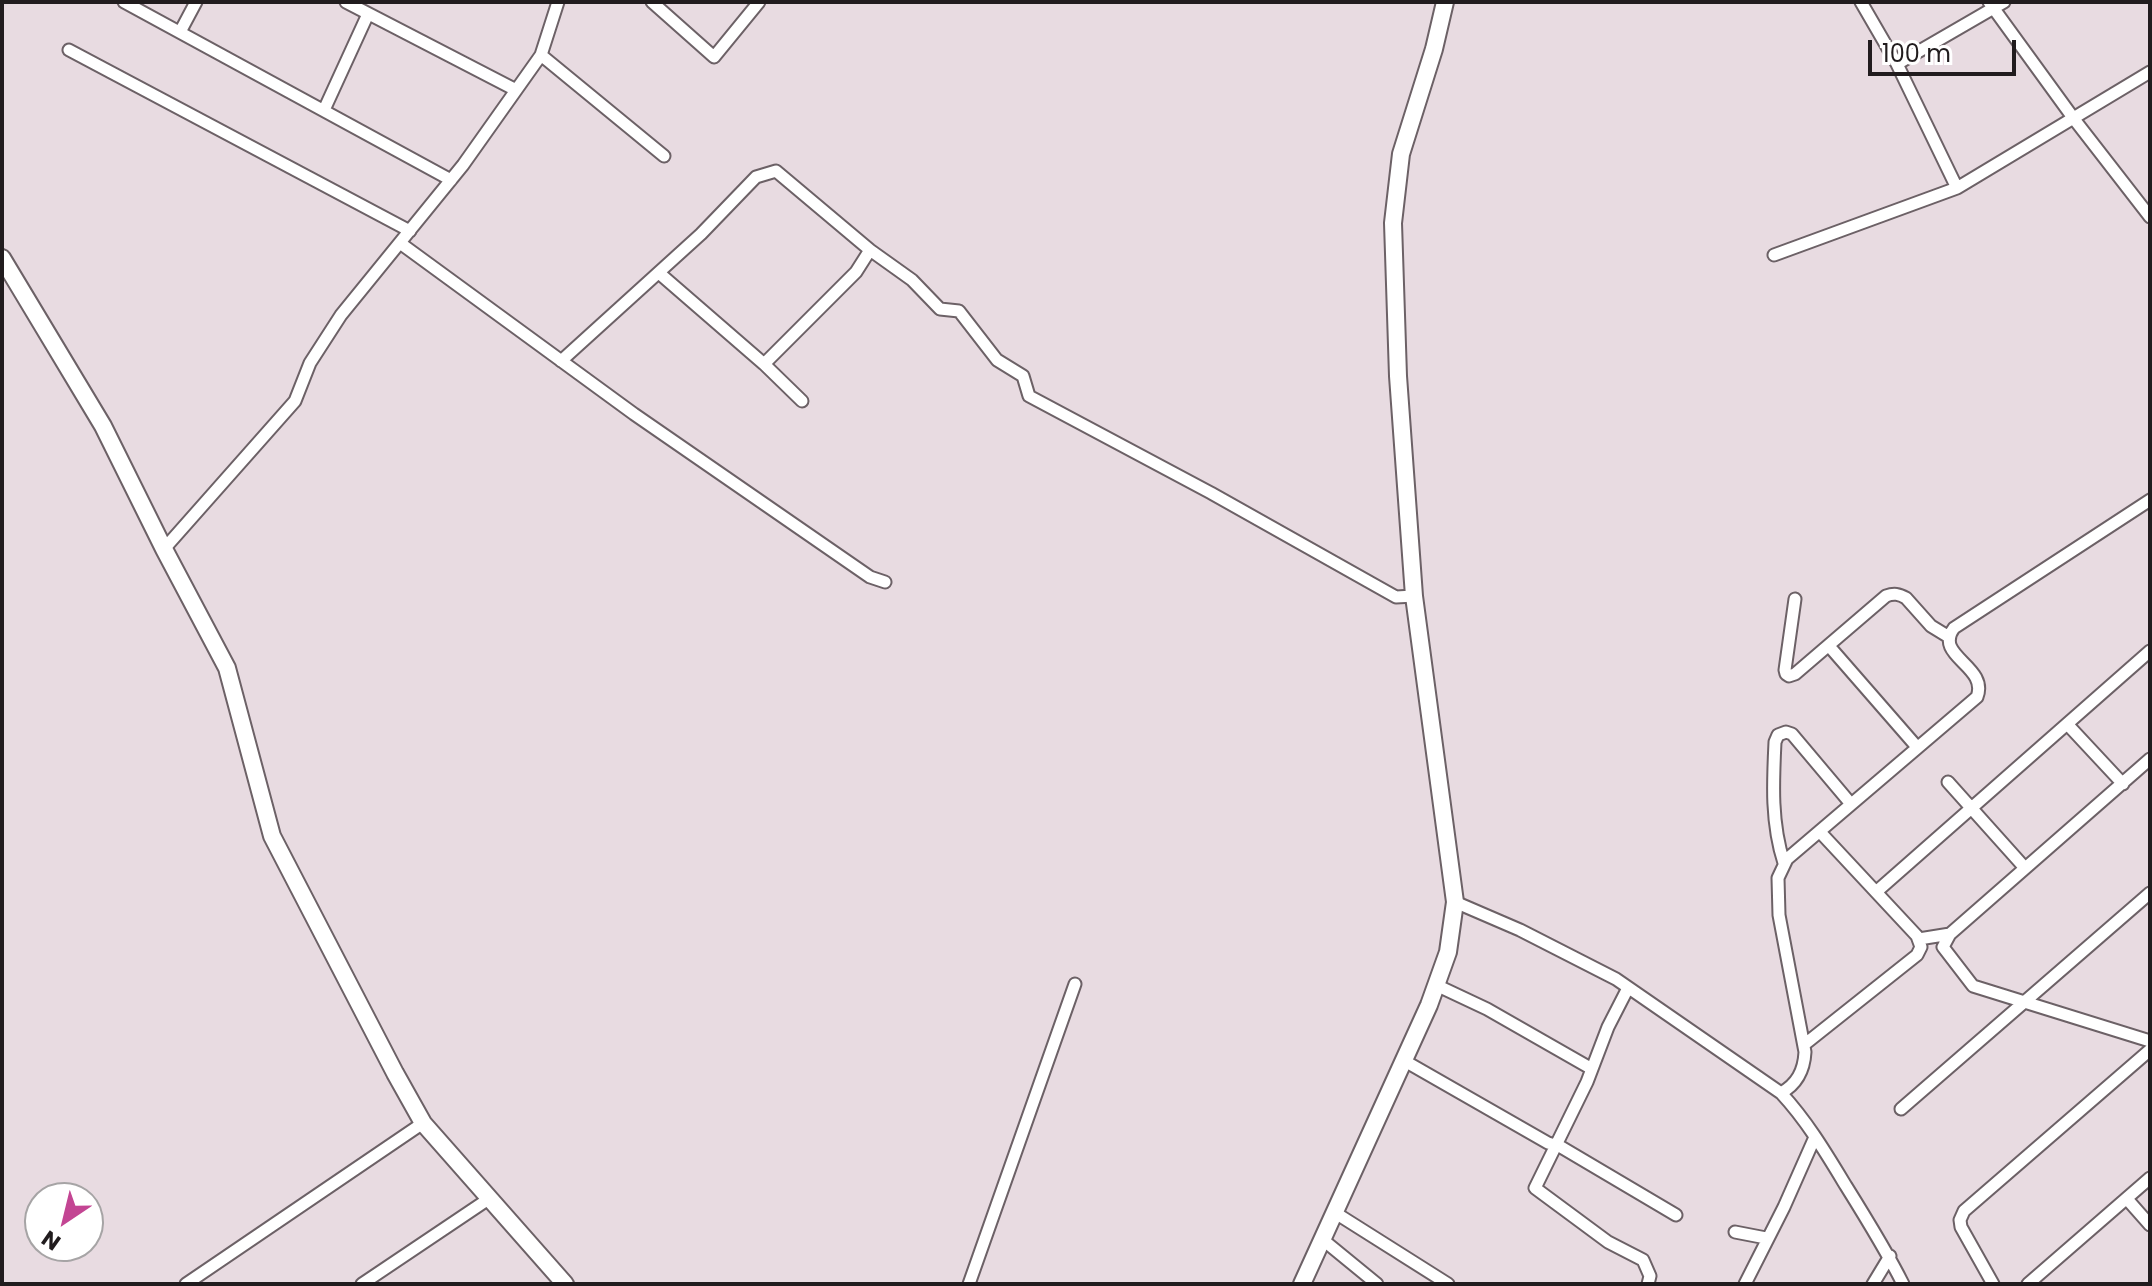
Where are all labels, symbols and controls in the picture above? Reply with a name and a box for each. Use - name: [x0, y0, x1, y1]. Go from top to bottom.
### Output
- scale bar: [1872, 24, 2020, 74]
- text: 100 m: [1882, 37, 1951, 70]
- north arrow: [24, 1182, 104, 1262]
- text: N: [35, 1223, 67, 1258]

